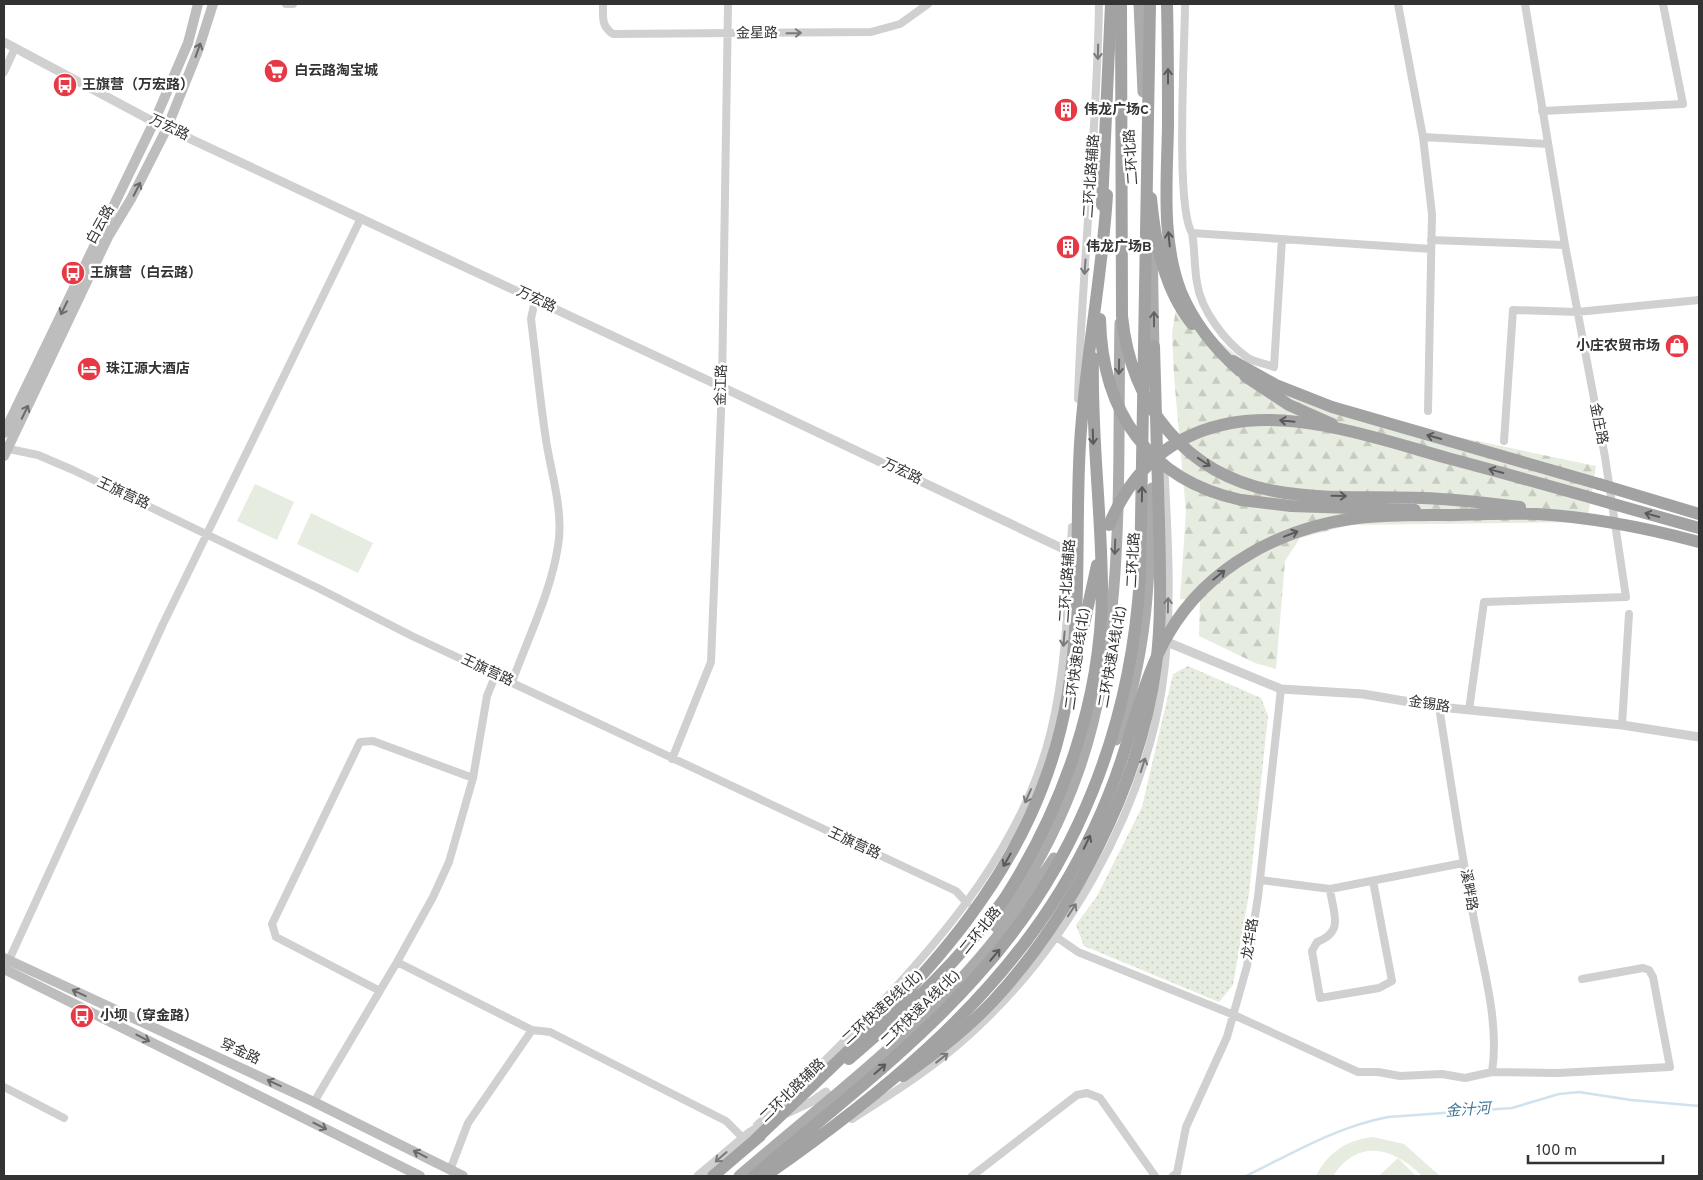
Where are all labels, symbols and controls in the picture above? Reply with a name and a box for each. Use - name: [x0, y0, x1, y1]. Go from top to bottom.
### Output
- street label: 金星路: [736, 25, 778, 43]
- one-way arrow: [786, 28, 802, 38]
- one-way arrow: [194, 43, 203, 58]
- one-way arrow: [1094, 44, 1103, 60]
- supermarket icon: 白云路淘宝城: [263, 58, 289, 84]
- place label: 白云路淘宝城: [294, 62, 378, 80]
- one-way arrow: [1163, 69, 1173, 85]
- bus stop icon: 王旗营（万宏路）: [52, 72, 78, 98]
- place label: 王旗营（万宏路）: [82, 76, 194, 94]
- building icon: 伟龙广场C: [1053, 97, 1079, 123]
- place label: 伟龙广场C: [1084, 101, 1149, 119]
- street label: 万宏路: [146, 111, 192, 145]
- street label: 二环北路: [1121, 128, 1142, 186]
- street label: 二环北路辅路: [1080, 133, 1103, 218]
- one-way arrow: [132, 182, 142, 197]
- street label: 白云路: [83, 203, 119, 247]
- one-way arrow: [1164, 231, 1174, 247]
- building icon: 伟龙广场B: [1055, 234, 1081, 260]
- place label: 伟龙广场B: [1086, 238, 1152, 256]
- one-way arrow: [1080, 259, 1089, 275]
- bus stop icon: 王旗营（白云路）: [60, 260, 86, 286]
- place label: 王旗营（白云路）: [90, 264, 202, 282]
- street label: 万宏路: [513, 283, 559, 317]
- one-way arrow: [59, 300, 69, 315]
- one-way arrow: [1149, 311, 1159, 328]
- shop icon: 小庄农贸市场: [1664, 333, 1690, 359]
- place label: 小庄农贸市场: [1576, 337, 1660, 355]
- hotel icon: 珠江源大酒店: [76, 356, 102, 382]
- one-way arrow: [1114, 359, 1124, 375]
- place label: 珠江源大酒店: [106, 360, 190, 378]
- street label: 金江路: [713, 364, 731, 406]
- street label: 金庄路: [1586, 402, 1610, 446]
- one-way arrow: [20, 405, 30, 420]
- one-way arrow: [1279, 417, 1295, 426]
- one-way arrow: [1089, 429, 1098, 445]
- one-way arrow: [1427, 431, 1443, 441]
- street label: 万宏路: [879, 455, 925, 489]
- one-way arrow: [1197, 457, 1211, 467]
- one-way arrow: [1488, 466, 1504, 476]
- street label: 王旗营路: [94, 474, 152, 514]
- one-way arrow: [1137, 486, 1146, 502]
- one-way arrow: [1331, 491, 1347, 500]
- one-way arrow: [1645, 510, 1661, 519]
- one-way arrow: [1284, 529, 1299, 538]
- street label: 二环北路: [1123, 532, 1144, 588]
- street label: 二环北路辅路: [1056, 538, 1079, 623]
- one-way arrow: [1110, 539, 1120, 555]
- one-way arrow: [1213, 570, 1226, 581]
- one-way arrow: [1163, 597, 1173, 613]
- street label: 二环快速A线(北): [1095, 605, 1130, 709]
- street label: 二环快速B线(北): [1061, 607, 1094, 711]
- one-way arrow: [1059, 631, 1069, 647]
- street label: 王旗营路: [458, 651, 516, 691]
- street label: 金锡路: [1407, 693, 1451, 717]
- one-way arrow: [1139, 757, 1149, 773]
- one-way arrow: [1023, 788, 1032, 803]
- street label: 王旗营路: [825, 824, 883, 864]
- one-way arrow: [1083, 835, 1092, 850]
- one-way arrow: [1001, 853, 1011, 867]
- street label: 溪畔路: [1456, 868, 1480, 912]
- street label: 二环北路: [956, 903, 1005, 958]
- one-way arrow: [1068, 904, 1078, 918]
- street label: 龙华路: [1238, 917, 1263, 961]
- one-way arrow: [990, 949, 1001, 962]
- street label: 二环快速A线(北): [877, 966, 964, 1051]
- street label: 二环快速B线(北): [838, 967, 927, 1049]
- one-way arrow: [71, 987, 86, 997]
- bus stop icon: 小坝（穿金路）: [69, 1003, 95, 1029]
- place label: 小坝（穿金路）: [100, 1007, 198, 1025]
- one-way arrow: [135, 1034, 150, 1043]
- street label: 穿金路: [217, 1035, 263, 1069]
- one-way arrow: [935, 1052, 948, 1063]
- street label: 二环北路辅路: [756, 1055, 829, 1126]
- one-way arrow: [873, 1063, 886, 1074]
- one-way arrow: [267, 1078, 282, 1087]
- water label: 金汁河: [1445, 1100, 1494, 1122]
- one-way arrow: [312, 1121, 327, 1131]
- scale bar: [1528, 1132, 1663, 1164]
- text: 100 m: [1536, 1142, 1577, 1161]
- one-way arrow: [412, 1149, 427, 1159]
- one-way arrow: [714, 1151, 727, 1163]

